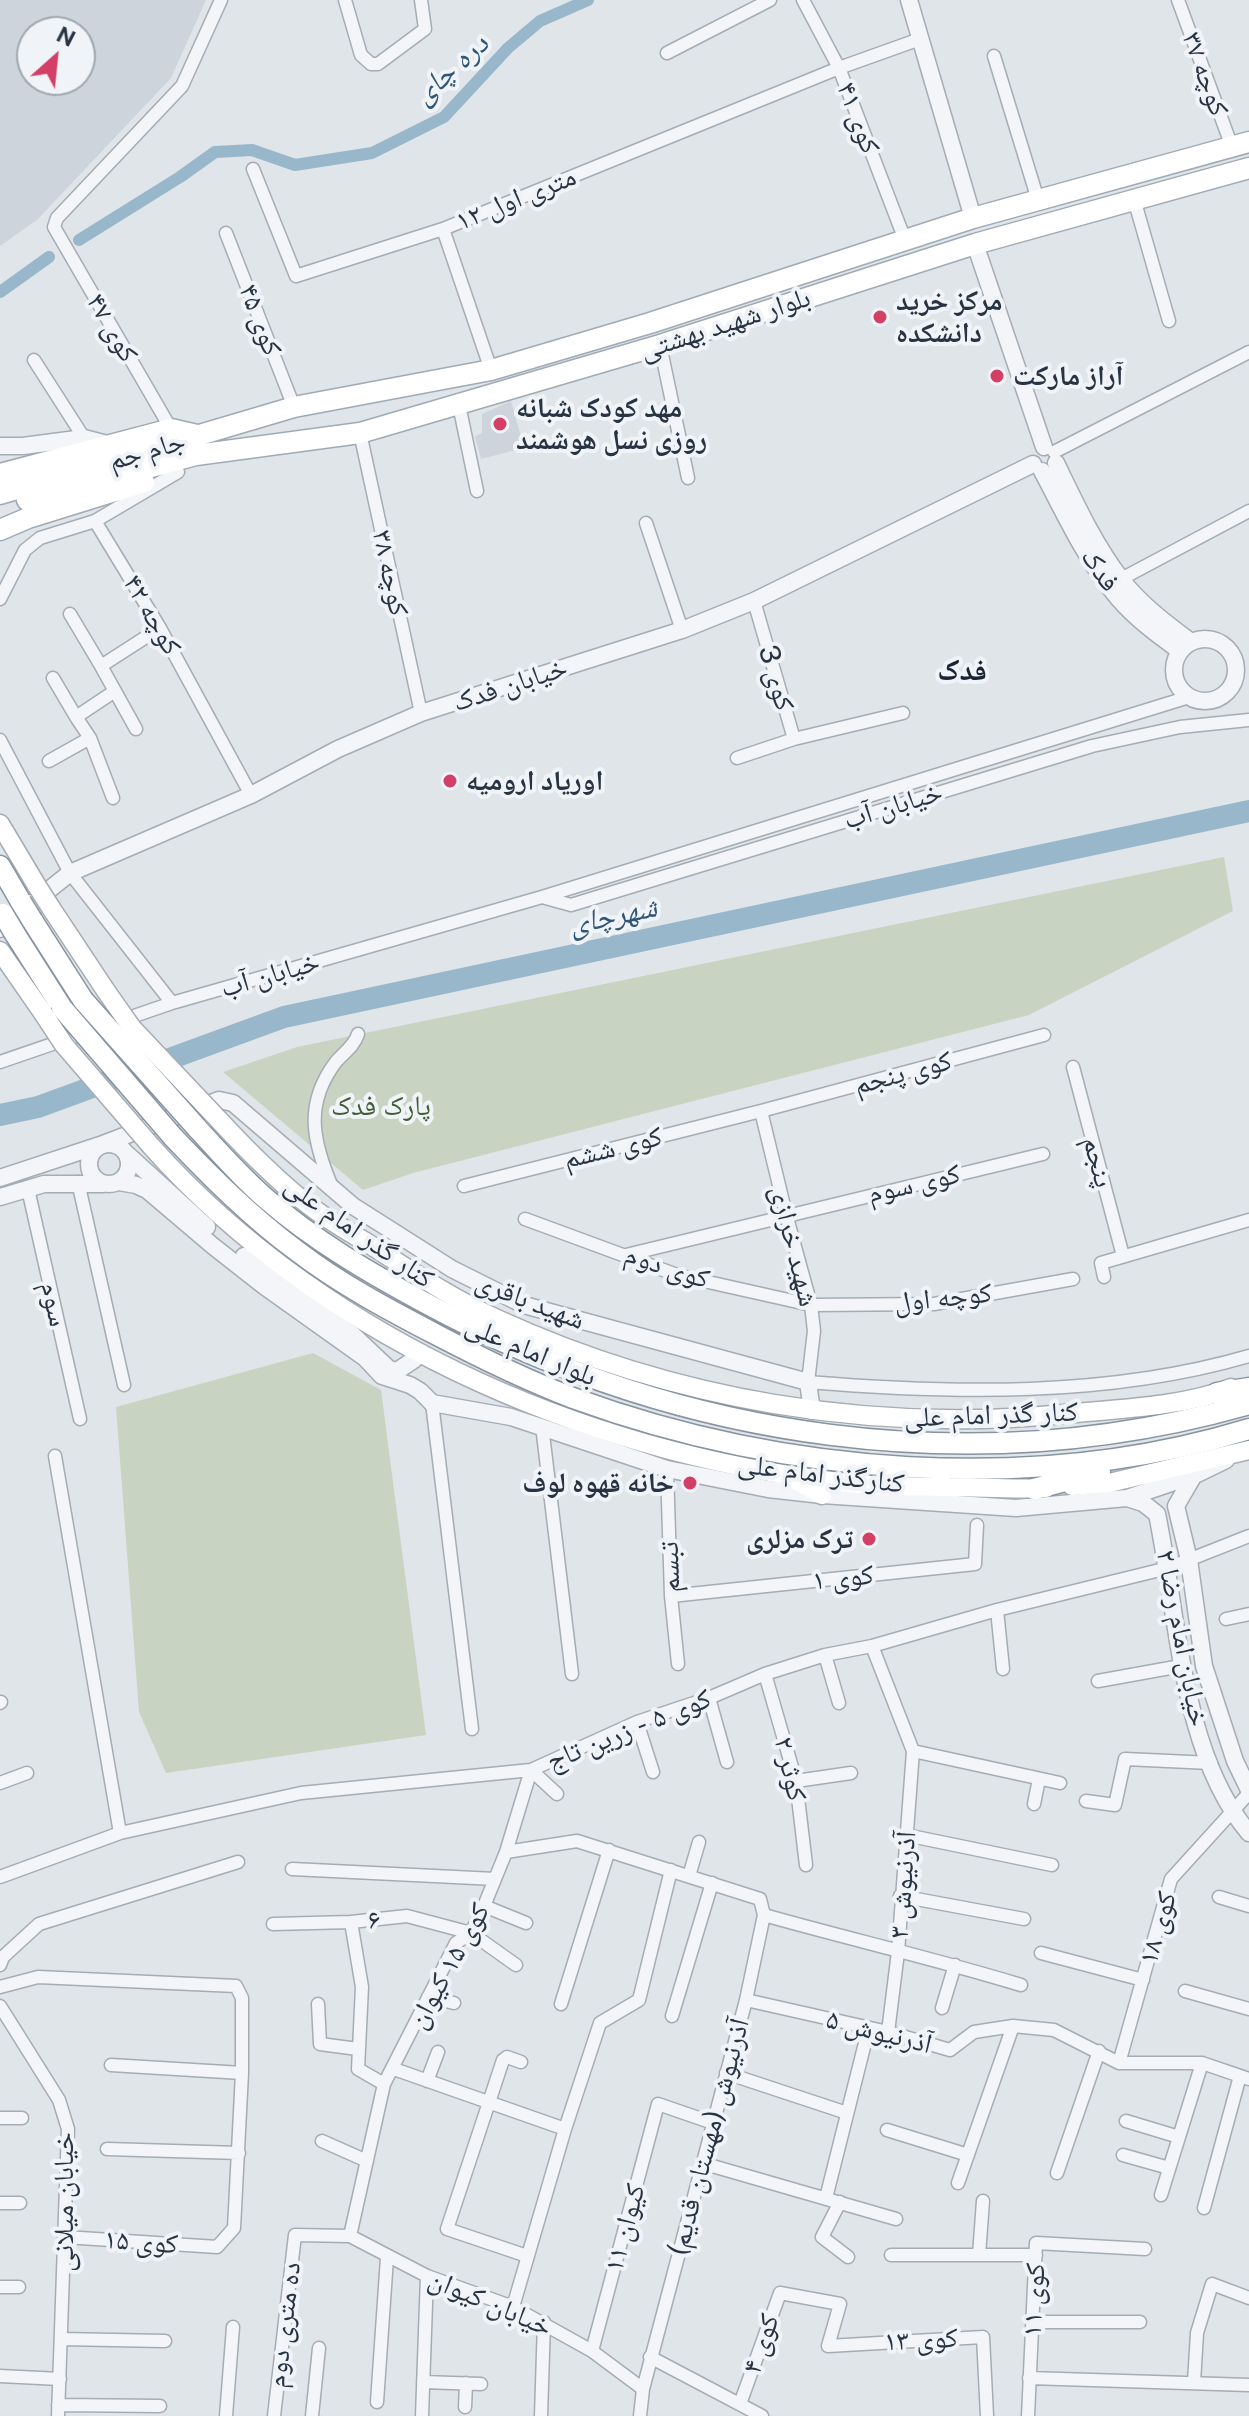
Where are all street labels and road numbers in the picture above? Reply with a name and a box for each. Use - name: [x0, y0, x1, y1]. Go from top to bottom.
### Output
- street label: کوچه ۳۷: [1174, 27, 1236, 121]
- street label: کوی ۴۱: [829, 77, 887, 159]
- street label: ۱۲ متری اول: [451, 160, 581, 238]
- street label: کوی ۴۵: [231, 279, 289, 361]
- street label: بلوار شهید بهشتی: [635, 281, 815, 367]
- street label: کوی ۴۷: [79, 288, 145, 368]
- street label: جام جم: [105, 424, 189, 478]
- street label: کوچه ۳۸: [365, 527, 415, 619]
- street label: فدک: [1073, 542, 1127, 598]
- street label: کوچه ۴۲: [116, 569, 188, 661]
- street label: کوی 3: [751, 641, 801, 715]
- street label: خیابان فدک: [449, 651, 571, 719]
- street label: خیابان آب: [840, 775, 946, 837]
- street label: خیابان آب: [217, 945, 323, 1005]
- street label: کوی پنجم: [850, 1044, 956, 1102]
- street label: کوی ششم: [560, 1120, 666, 1176]
- street label: پنجم: [1075, 1133, 1121, 1191]
- street label: کوی سوم: [864, 1157, 964, 1211]
- street label: کنار گذر امام علی: [278, 1168, 440, 1296]
- street label: شهید خرازی: [763, 1182, 825, 1310]
- street label: کوی دوم: [620, 1238, 714, 1296]
- street label: شهید باقری: [471, 1265, 589, 1337]
- street label: کوچه اول: [892, 1276, 994, 1320]
- street label: سوم: [33, 1278, 75, 1330]
- street label: بلوار امام علی: [460, 1308, 602, 1394]
- street label: کنار گذر امام علی: [903, 1395, 1079, 1435]
- street label: کنارگذر امام علی: [736, 1447, 906, 1501]
- street label: تبسم: [652, 1541, 688, 1593]
- street label: خیابان امام رضا ۲: [1148, 1547, 1216, 1729]
- street label: کوی ۱: [811, 1558, 875, 1598]
- street label: کوی ۵ - زرین تاج: [542, 1682, 716, 1778]
- street label: کوثر ۲: [766, 1734, 814, 1804]
- street label: آذرنیوش ۳: [882, 1830, 924, 1940]
- street label: کوی ۱۸: [1132, 1888, 1184, 1968]
- street label: کوی ۱۵ کیوان: [401, 1897, 497, 2035]
- street label: ۶: [366, 1903, 382, 1937]
- street label: آذرنیوش ۵: [823, 2003, 935, 2061]
- street label: آذرنیوش (مهستان قدیم): [661, 2015, 757, 2259]
- street label: خیابان میلانی: [47, 2132, 81, 2272]
- street label: کیوان ۱۱: [597, 2180, 653, 2276]
- street label: کوی ۱۵: [103, 2223, 179, 2261]
- street label: ده متری دوم: [260, 2260, 308, 2390]
- street label: خیابان کیوان: [423, 2262, 557, 2344]
- street label: کوی ۱۱: [1015, 2262, 1053, 2338]
- street label: کوی ۴: [735, 2310, 787, 2378]
- street label: کوی ۱۳: [883, 2321, 959, 2359]

